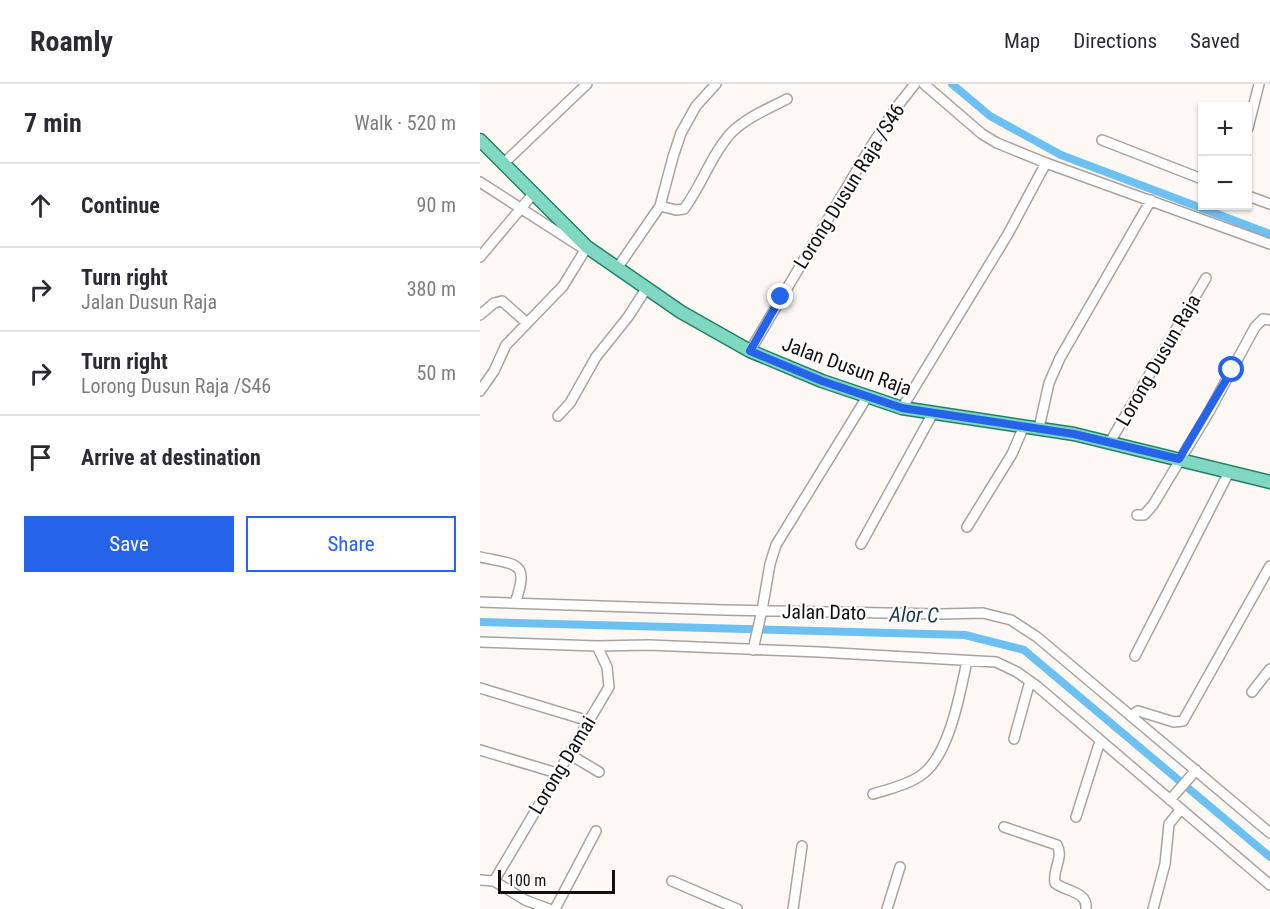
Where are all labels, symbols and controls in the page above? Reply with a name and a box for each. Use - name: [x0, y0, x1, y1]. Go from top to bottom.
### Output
- text: Roamly: [30, 25, 113, 58]
- text: Map: [1004, 29, 1040, 53]
- text: Directions: [1073, 29, 1157, 53]
- text: Saved: [1190, 29, 1240, 53]
- street label: Lorong Dusun Raja /S46: [788, 99, 910, 273]
- map controls: [1198, 102, 1252, 210]
- button: +: [1198, 102, 1252, 156]
- text: 7 min: [24, 108, 82, 138]
- text: Walk · 520 m: [355, 111, 456, 135]
- button: −: [1198, 156, 1252, 210]
- icon: ahead: [24, 189, 57, 222]
- text: Continue: [81, 193, 160, 218]
- text: 90 m: [417, 193, 456, 217]
- text: Turn right: [81, 265, 168, 290]
- icon: right: [24, 273, 57, 306]
- text: 380 m: [407, 277, 456, 301]
- route end: [767, 283, 793, 309]
- text: Jalan Dusun Raja: [81, 290, 217, 314]
- street label: Lorong Dusun Raja: [1111, 290, 1205, 430]
- street label: Jalan Dusun Raja: [779, 331, 915, 401]
- text: Turn right: [81, 349, 168, 374]
- route start: [1218, 356, 1244, 382]
- icon: right: [24, 357, 57, 390]
- text: 50 m: [417, 361, 456, 385]
- text: Lorong Dusun Raja /S46: [81, 374, 271, 398]
- icon: arrive: [24, 441, 57, 474]
- text: Arrive at destination: [81, 445, 261, 470]
- button: Save: [24, 516, 234, 572]
- button: Share: [246, 516, 456, 572]
- street label: Jalan Dato: [782, 599, 866, 625]
- water label: Alor C: [888, 603, 939, 627]
- street label: Lorong Damai: [523, 712, 601, 818]
- scale bar: [498, 867, 615, 894]
- text: 100 m: [507, 871, 546, 890]

